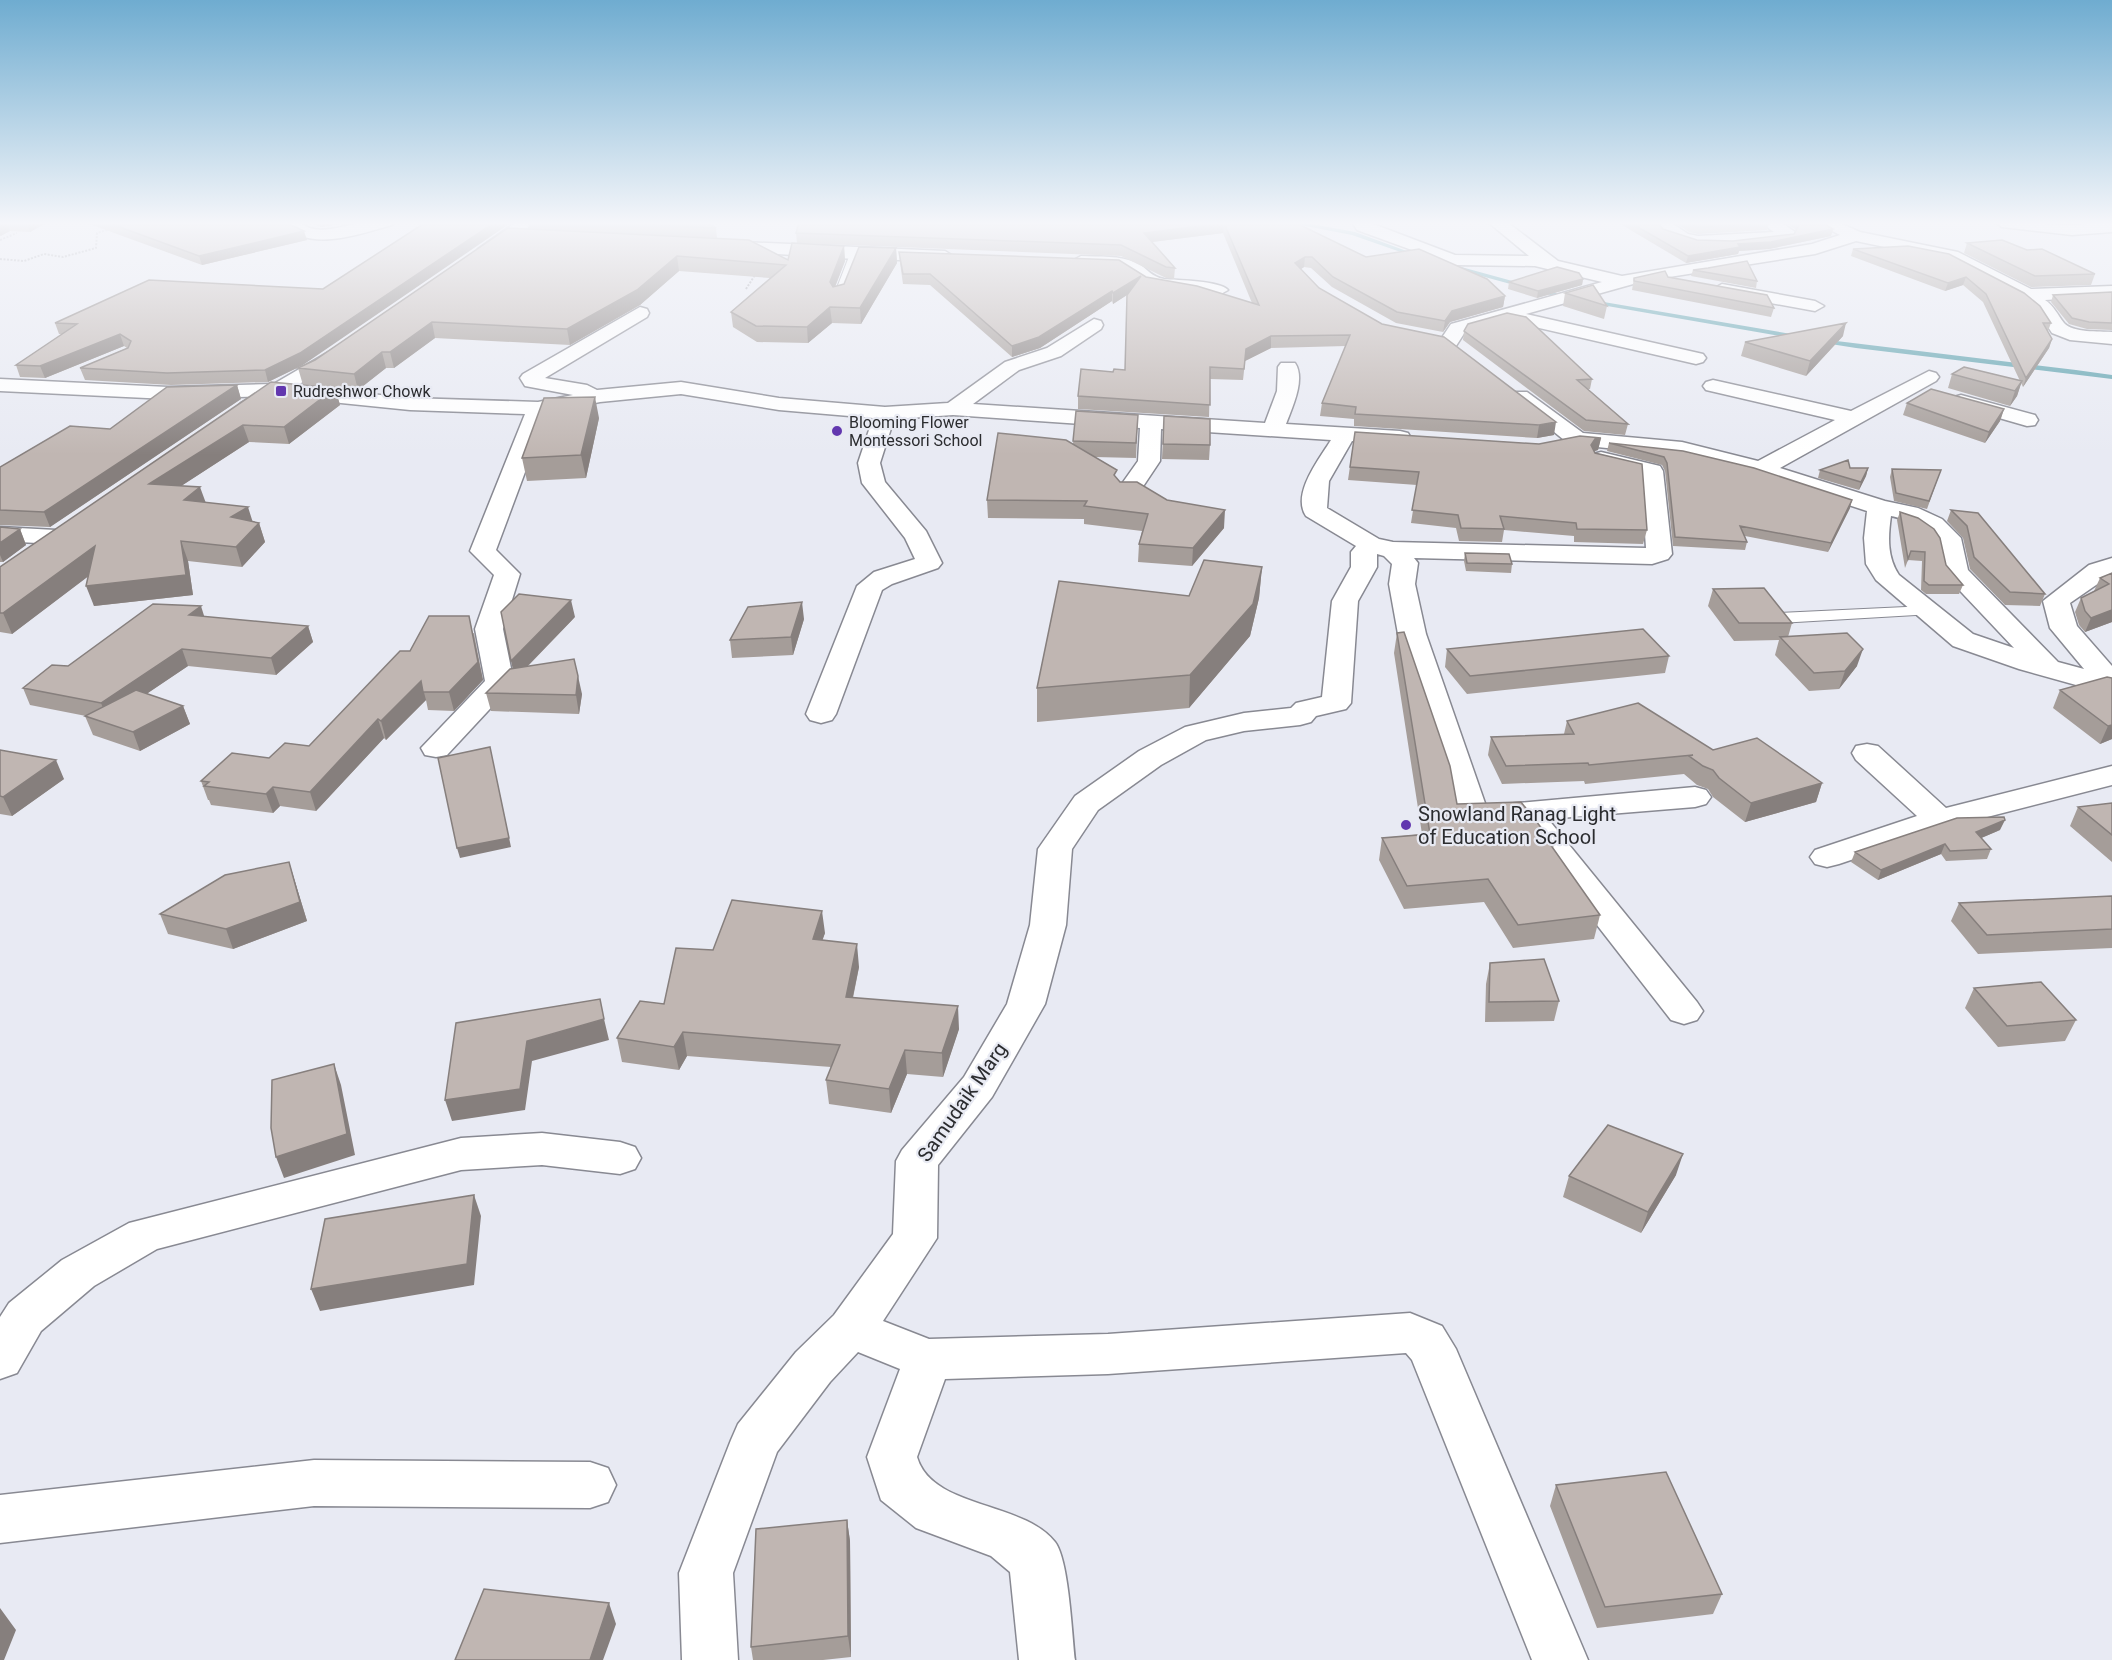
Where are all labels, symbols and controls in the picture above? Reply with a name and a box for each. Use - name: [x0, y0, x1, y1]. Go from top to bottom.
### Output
- place label: Rudreshwor Chowk: [293, 382, 431, 401]
- marker: Rudreshwor Chowk: [274, 384, 288, 398]
- place label: Blooming Flower Montessori School: [849, 413, 982, 450]
- marker: Blooming Flower Montessori School: [830, 424, 844, 438]
- place label: Snowland Ranag Light of Education School: [1418, 802, 1616, 849]
- marker: Snowland Ranag Light of Education School: [1399, 818, 1413, 832]
- street label: Samudaik Marg: [912, 1038, 1012, 1166]

